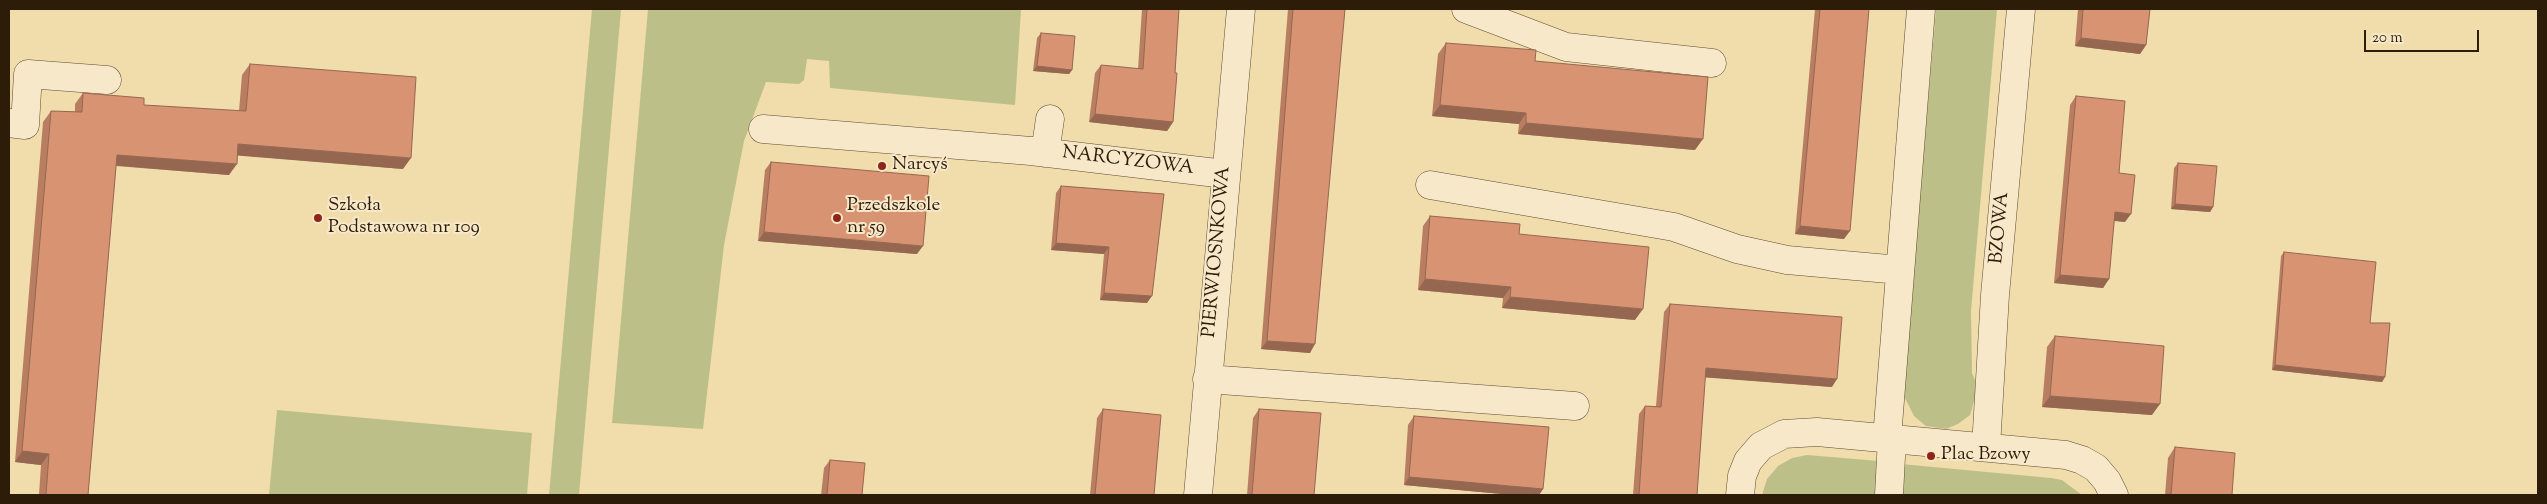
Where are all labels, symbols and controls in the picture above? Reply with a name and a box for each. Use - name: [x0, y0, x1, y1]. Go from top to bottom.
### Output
- scale bar: [2367, 20, 2482, 52]
- text: 20 m: [2372, 28, 2403, 49]
- street label: NARCYZOWA: [1061, 143, 1195, 181]
- place label: Narcyś: [892, 155, 948, 177]
- marker: Narcyś: [876, 160, 888, 172]
- street label: PIERWIOSNKOWA: [1199, 165, 1237, 339]
- street label: BZOWA: [1986, 191, 2016, 265]
- place label: Szkoła Podstawowa nr 109: [328, 196, 480, 240]
- place label: Przedszkole nr 59: [847, 196, 940, 240]
- marker: Szkoła Podstawowa nr 109: [312, 212, 324, 224]
- marker: Przedszkole nr 59: [831, 212, 843, 224]
- place label: Plac Bzowy: [1941, 445, 2031, 467]
- marker: Plac Bzowy: [1925, 450, 1937, 462]

